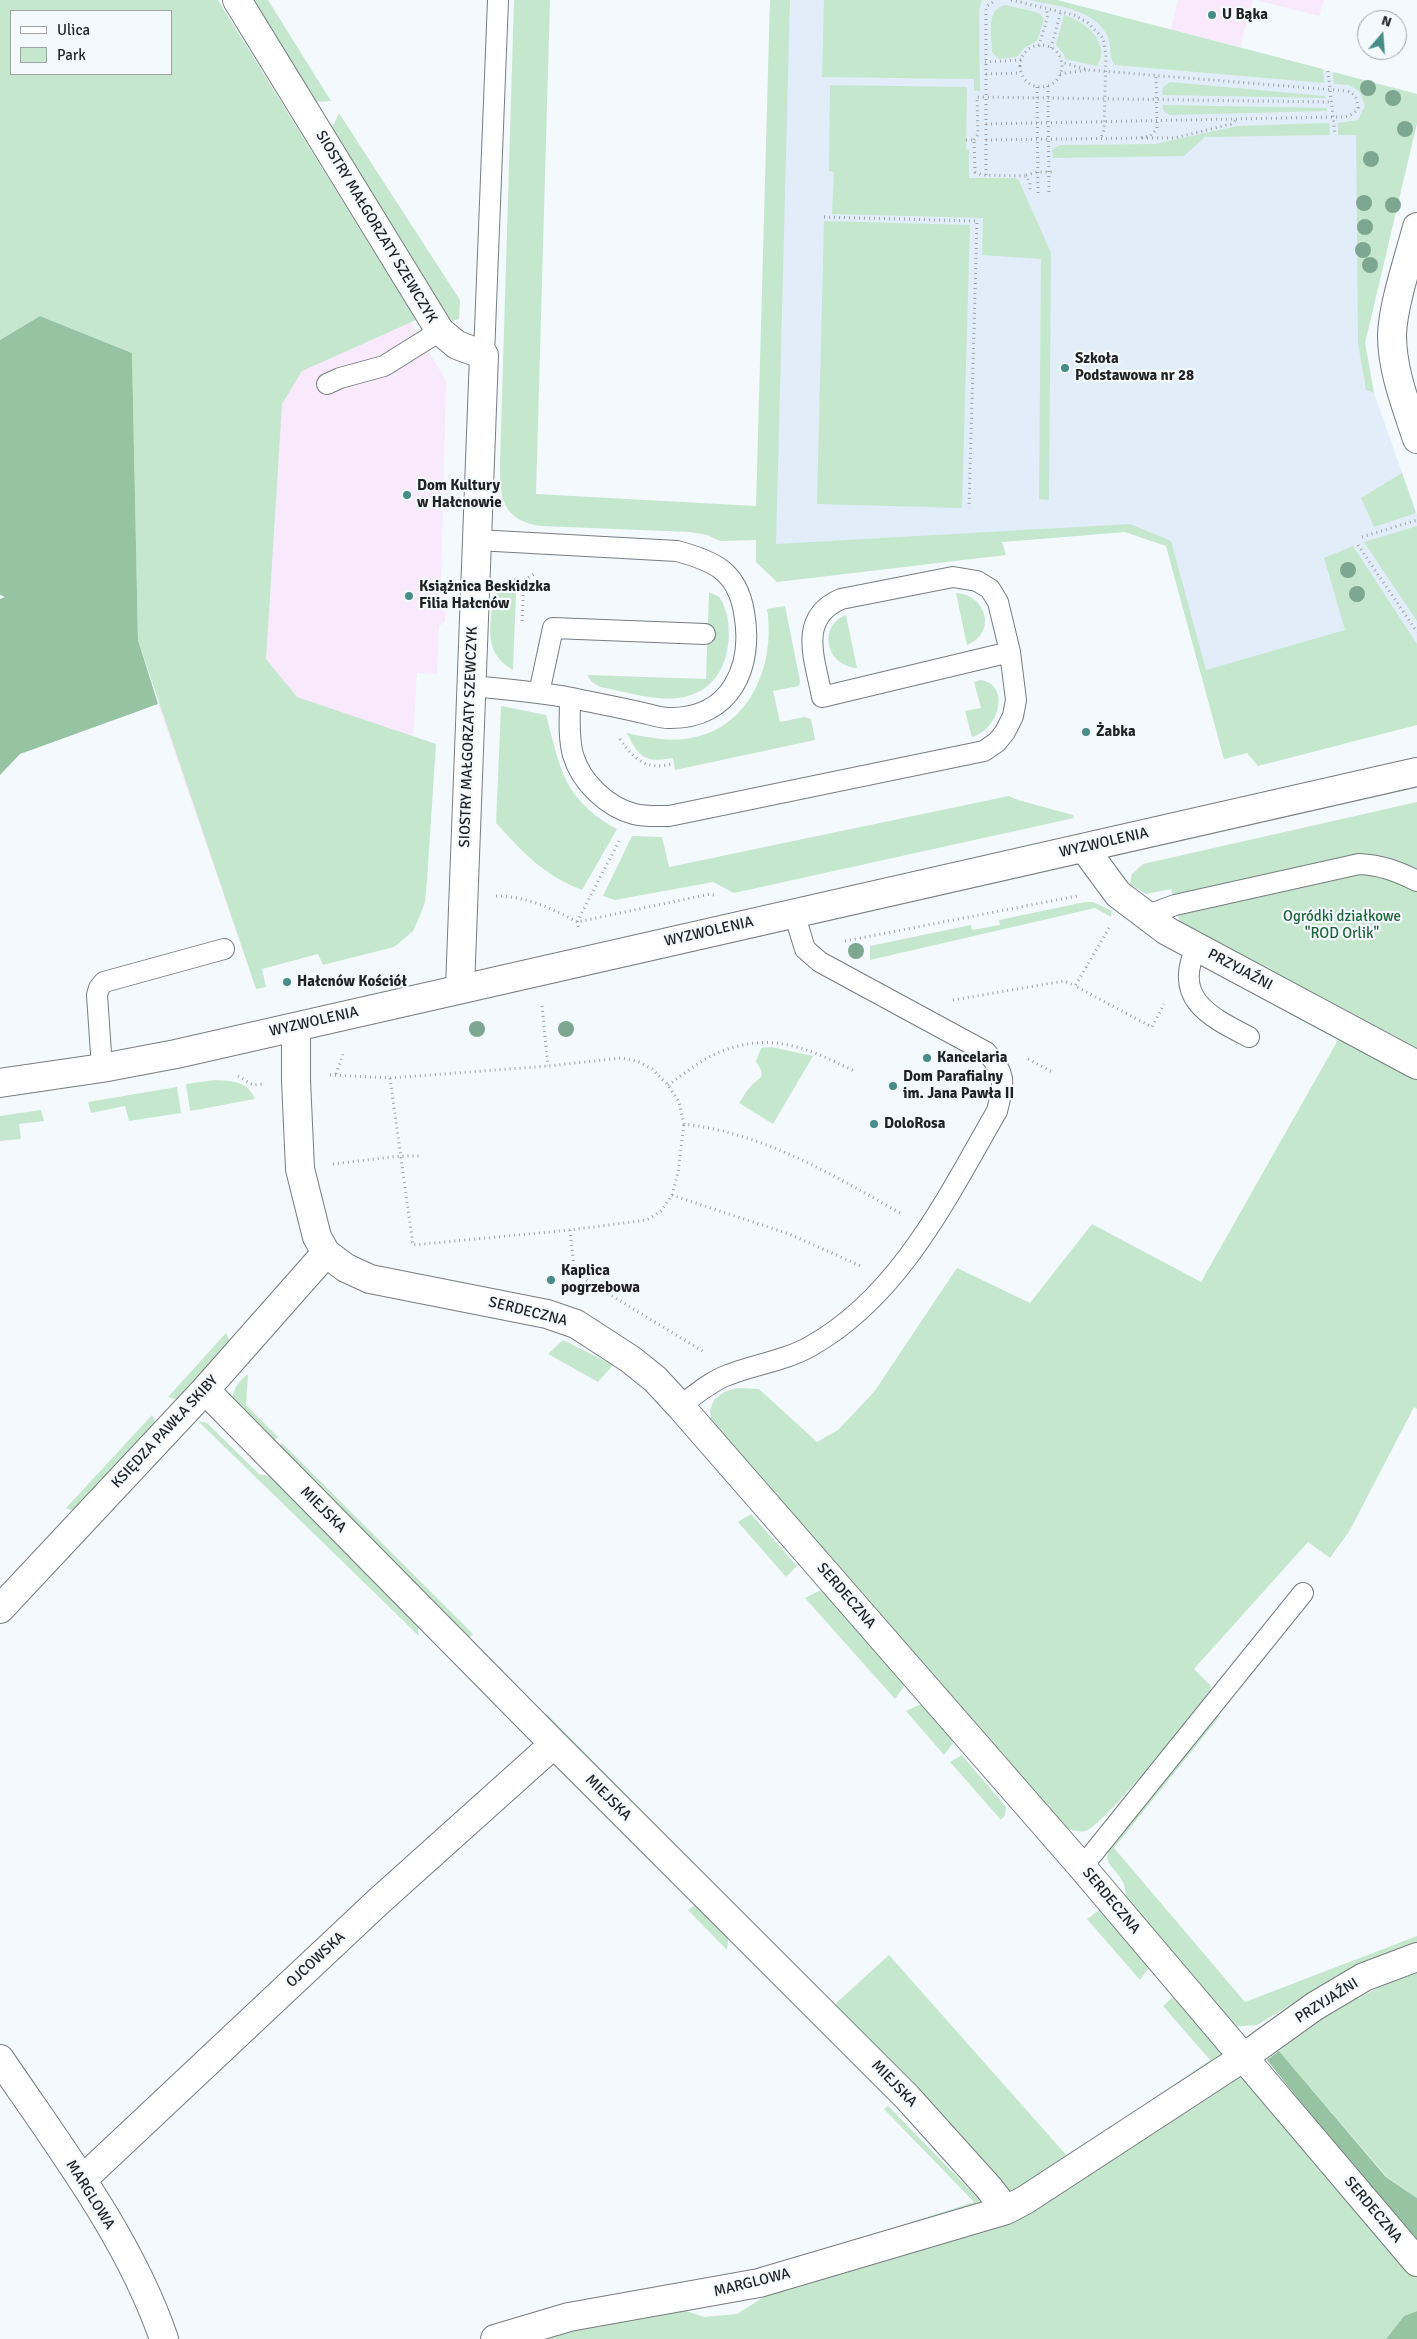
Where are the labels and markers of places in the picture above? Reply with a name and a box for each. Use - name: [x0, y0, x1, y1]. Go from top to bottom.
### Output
- place label: U Bąka: [1222, 6, 1268, 24]
- marker: U Bąka: [1206, 9, 1218, 21]
- place label: Szkoła Podstawowa nr 28: [1075, 350, 1194, 385]
- marker: Szkoła Podstawowa nr 28: [1059, 362, 1071, 374]
- place label: Dom Kultury w Hałcnowie: [417, 477, 502, 512]
- marker: Dom Kultury w Hałcnowie: [401, 489, 413, 501]
- place label: Książnica Beskidzka Filia Hałcnów: [419, 578, 551, 613]
- marker: Książnica Beskidzka Filia Hałcnów: [403, 590, 415, 602]
- place label: Żabka: [1096, 723, 1136, 741]
- marker: Żabka: [1080, 726, 1092, 738]
- place label: Hałcnów Kościół: [297, 973, 407, 991]
- marker: Hałcnów Kościół: [281, 976, 293, 988]
- place label: Kancelaria: [937, 1049, 1008, 1067]
- marker: Kancelaria: [921, 1052, 933, 1064]
- place label: Dom Parafialny im. Jana Pawła II: [903, 1068, 1014, 1103]
- marker: Dom Parafialny im. Jana Pawła II: [887, 1080, 899, 1092]
- place label: DoloRosa: [884, 1115, 945, 1133]
- marker: DoloRosa: [868, 1118, 880, 1130]
- place label: Kaplica pogrzebowa: [561, 1262, 640, 1297]
- marker: Kaplica pogrzebowa: [545, 1274, 557, 1286]

